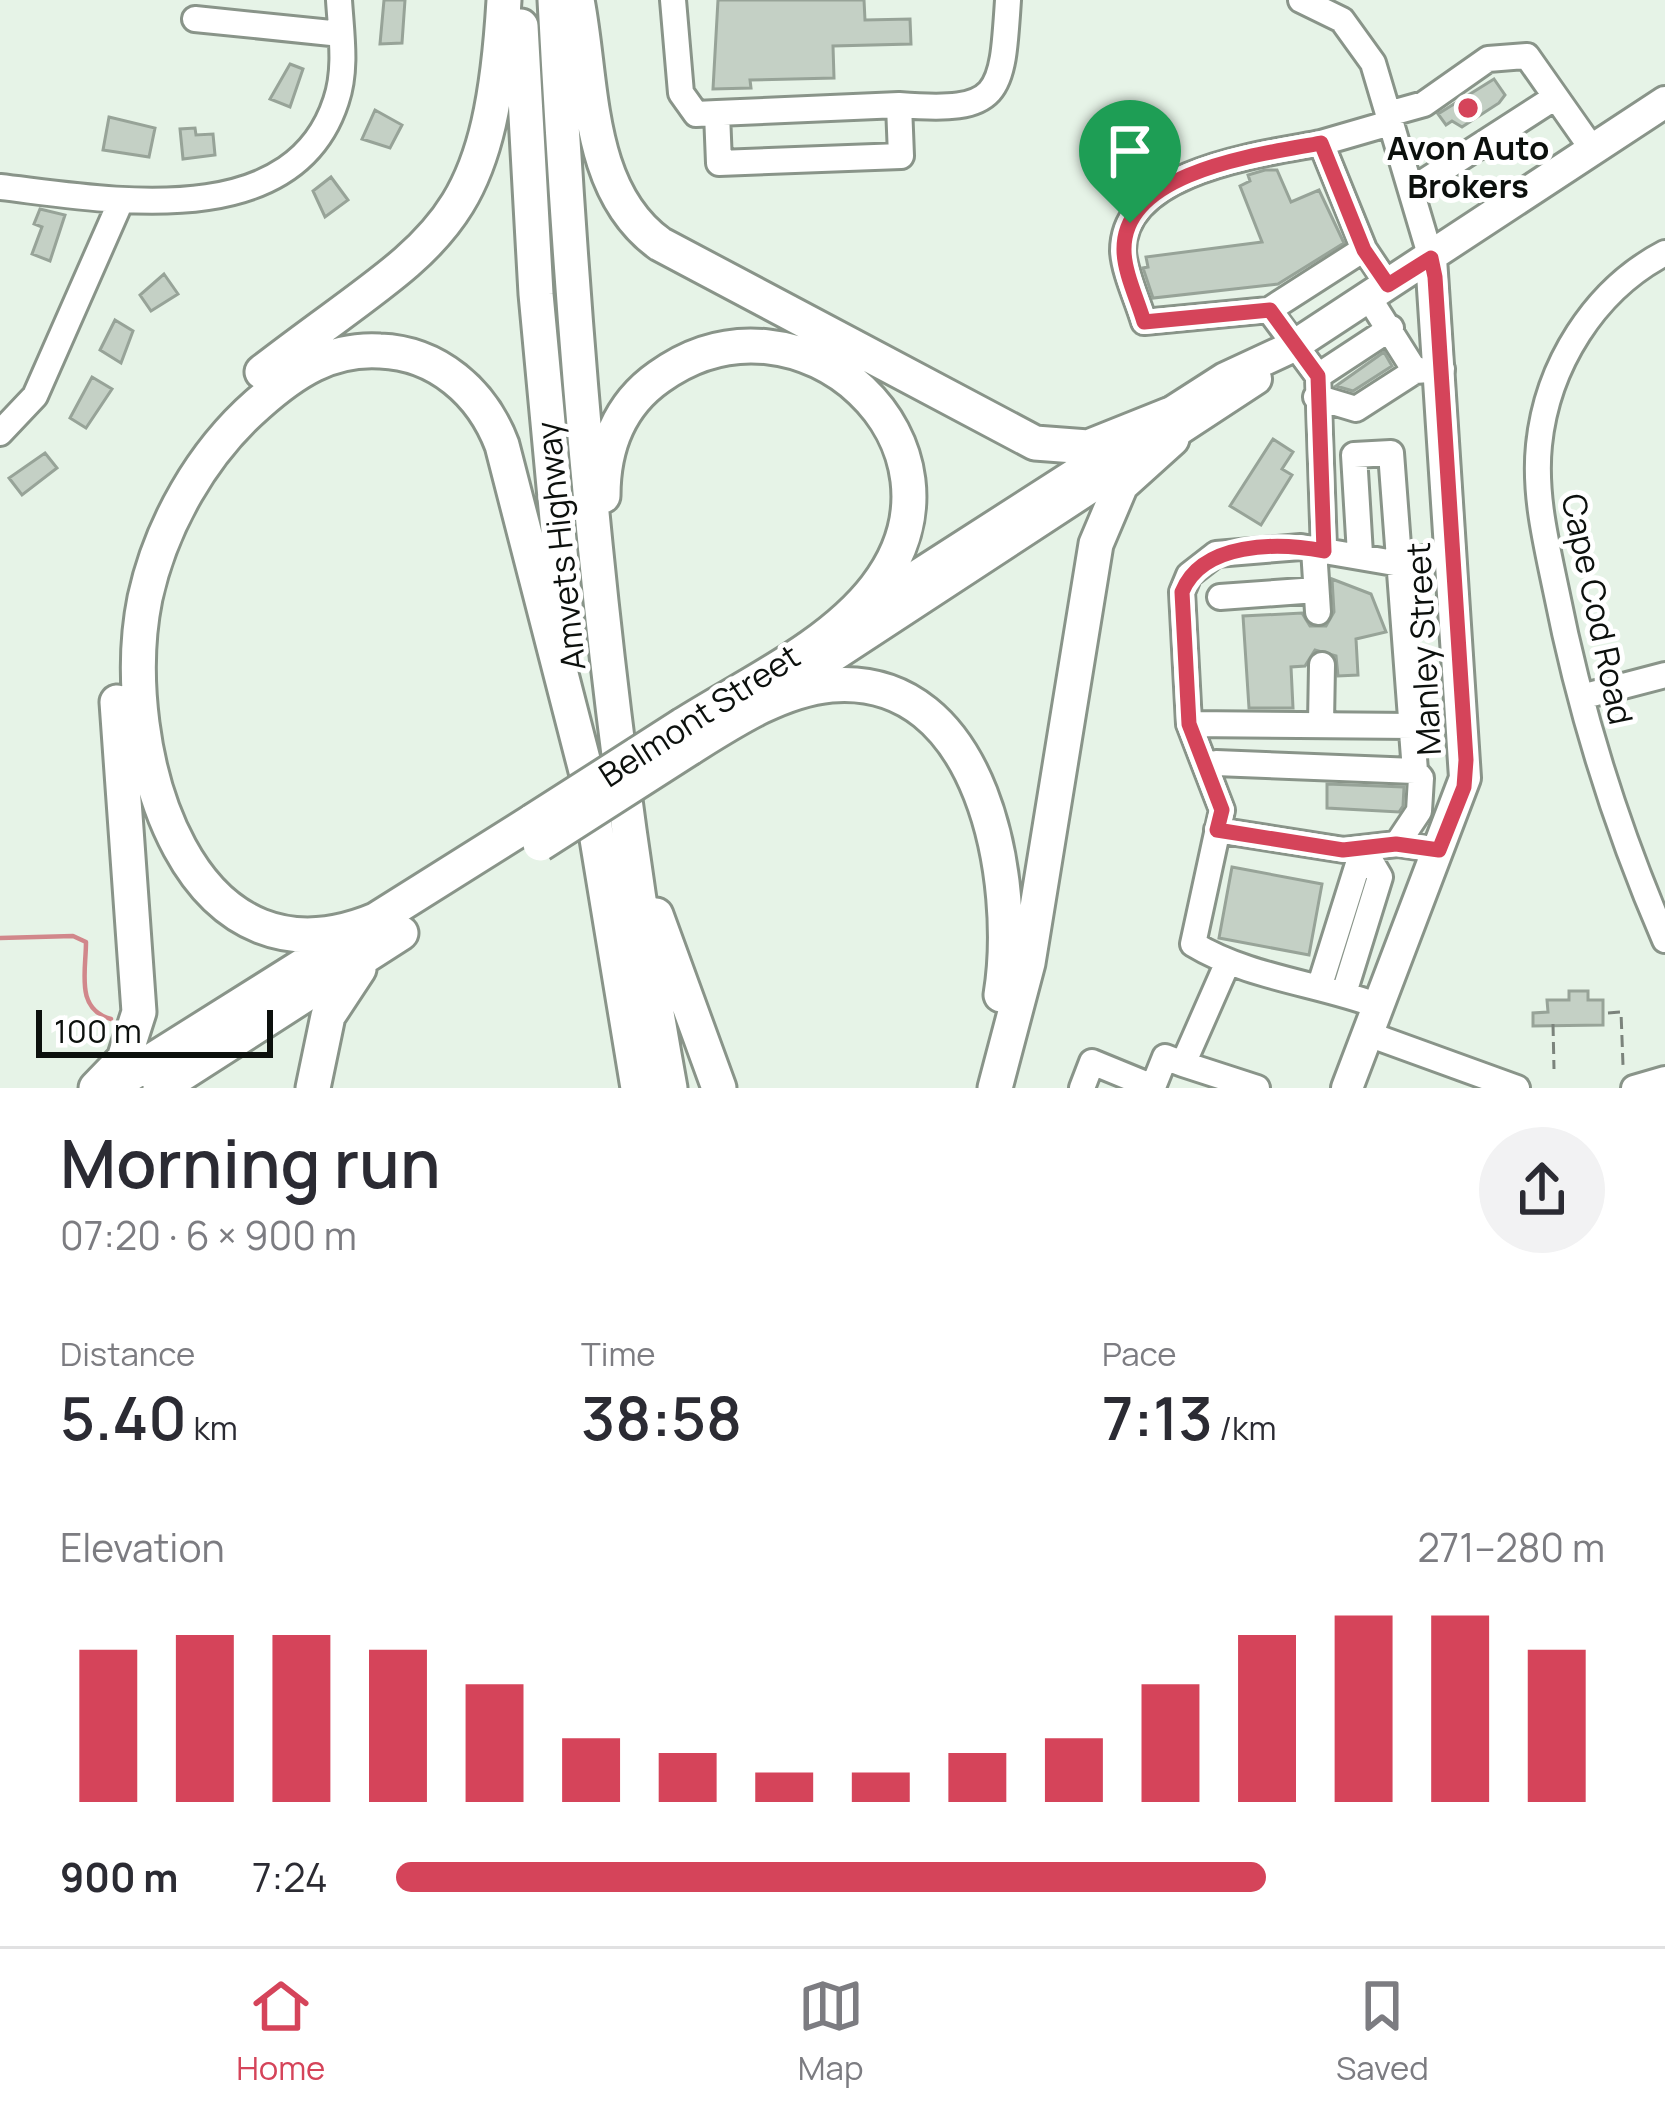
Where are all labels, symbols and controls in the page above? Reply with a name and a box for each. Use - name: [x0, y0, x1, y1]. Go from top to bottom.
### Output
- marker: Avon Auto Brokers: [1455, 95, 1481, 121]
- pin: [1079, 100, 1181, 223]
- icon: arrive: [1097, 118, 1163, 184]
- place label: Avon Auto Brokers: [1387, 125, 1549, 208]
- street label: Amvets Highway: [525, 419, 595, 673]
- street label: Cape Cod Road: [1552, 489, 1644, 729]
- street label: Manley Street: [1395, 541, 1451, 757]
- street label: Belmont Street: [590, 633, 808, 797]
- scale bar: [36, 1004, 273, 1057]
- text: 100 m: [54, 1008, 142, 1053]
- text: Morning run: [60, 1118, 441, 1208]
- button: share: [1479, 1127, 1605, 1253]
- text: 07:20 · 6 × 900 m: [60, 1208, 357, 1262]
- text: Distance: [60, 1331, 195, 1376]
- text: Time: [581, 1331, 656, 1376]
- text: Pace: [1102, 1331, 1177, 1376]
- text: 5.40: [60, 1376, 187, 1458]
- text: 38:58: [581, 1376, 742, 1458]
- text: 7:13: [1102, 1376, 1213, 1458]
- text: km: [187, 1405, 238, 1450]
- text: /km: [1213, 1405, 1276, 1450]
- text: Elevation: [60, 1520, 225, 1574]
- text: 271–280 m: [1417, 1520, 1605, 1574]
- text: 900 m: [60, 1850, 178, 1904]
- text: 7:24: [252, 1850, 328, 1904]
- tab: Home: [236, 1973, 325, 2090]
- tab: Map: [798, 1973, 864, 2090]
- tab: Saved: [1336, 1973, 1429, 2090]

